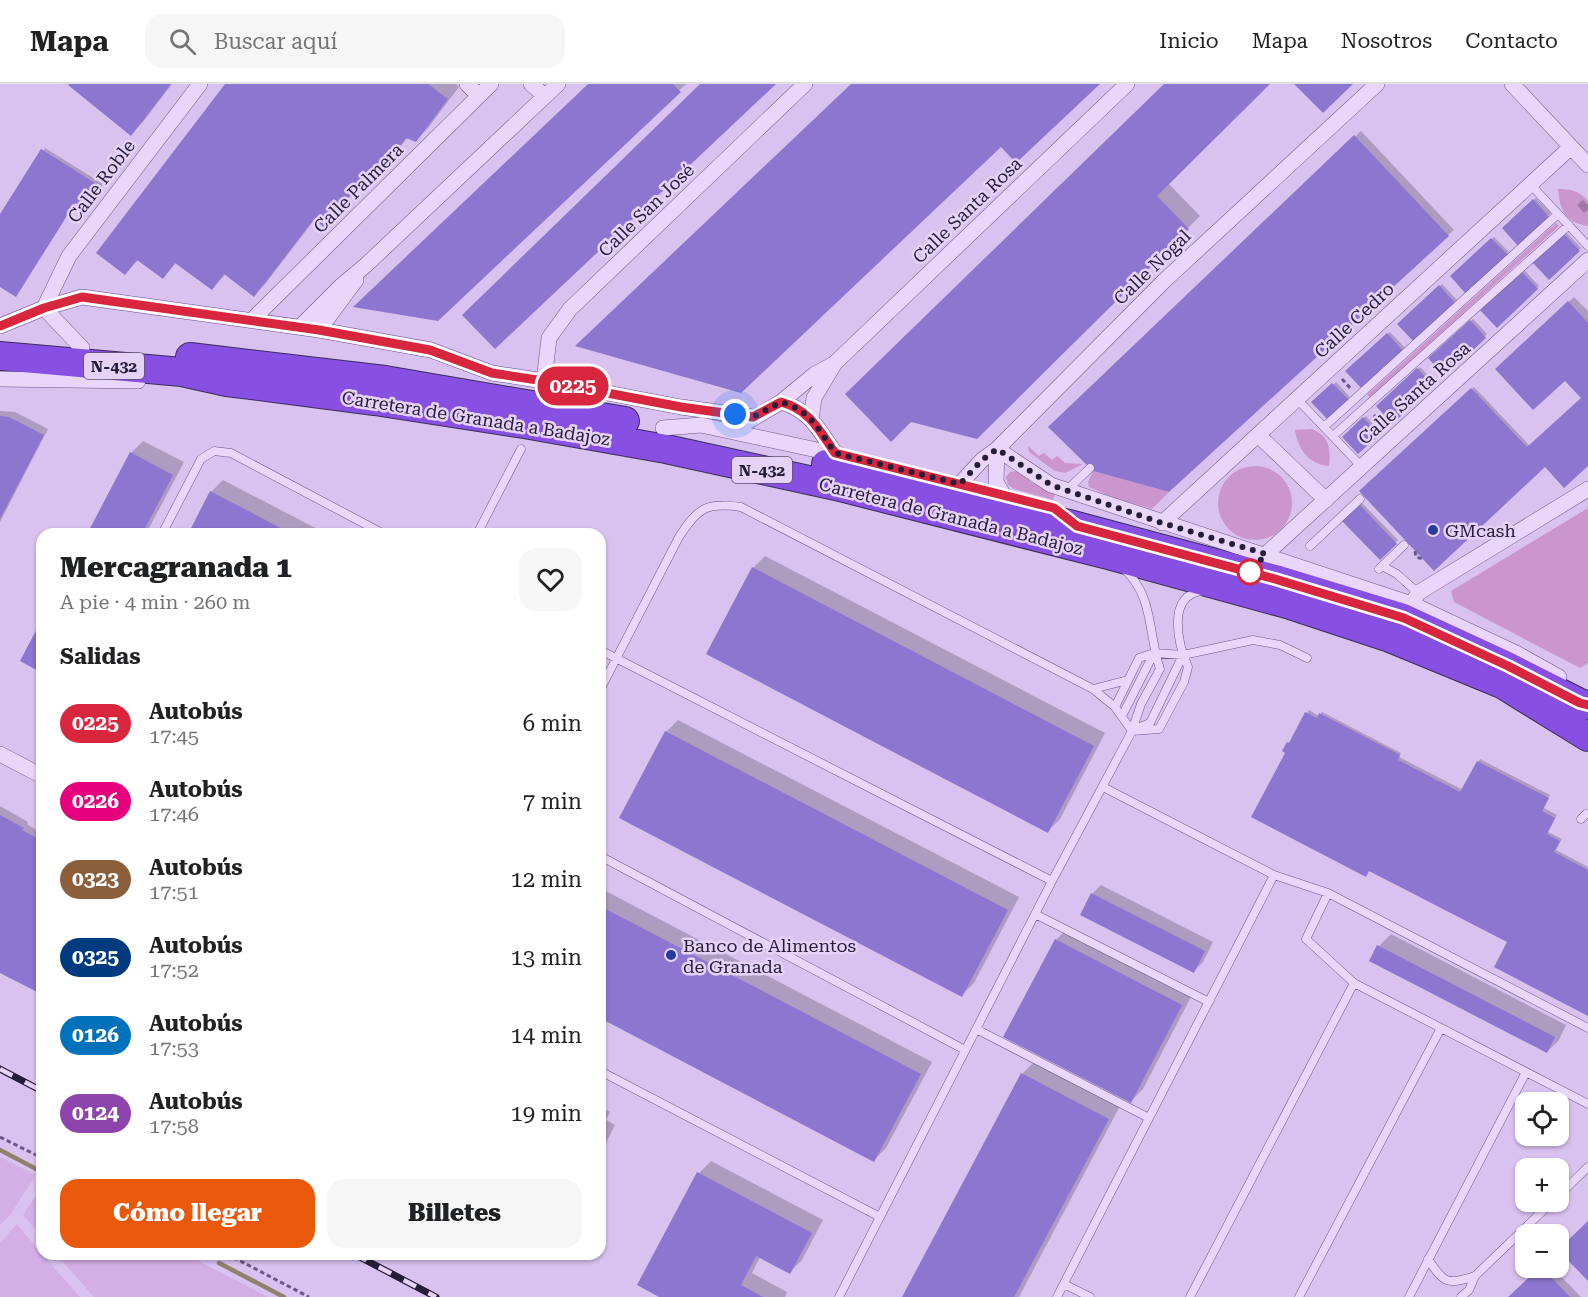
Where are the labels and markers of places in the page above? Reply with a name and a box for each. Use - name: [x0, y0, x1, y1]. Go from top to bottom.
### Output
- place label: GMcash: [1445, 520, 1516, 541]
- marker: GMcash: [1426, 523, 1440, 537]
- unlabelled marker: [1237, 559, 1263, 585]
- place label: Banco de Alimentos de Granada: [683, 935, 856, 977]
- marker: Banco de Alimentos de Granada: [664, 948, 678, 962]

